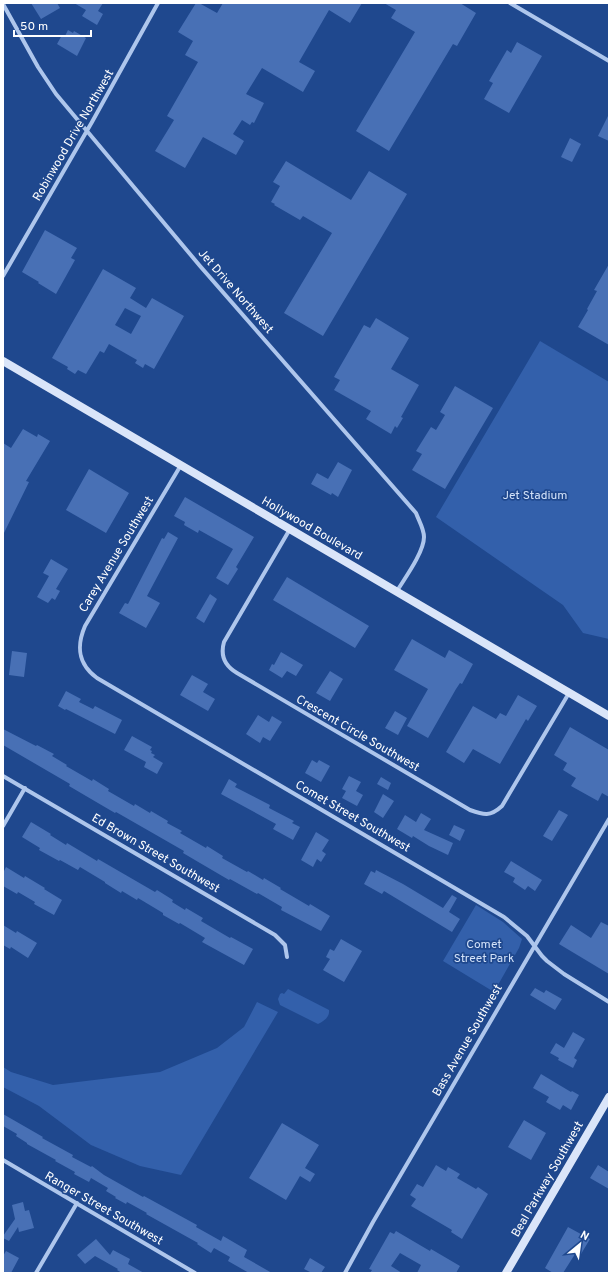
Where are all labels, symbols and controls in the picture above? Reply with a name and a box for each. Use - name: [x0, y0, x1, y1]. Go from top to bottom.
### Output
- scale bar: [14, 12, 91, 38]
- text: 50 m: [20, 19, 48, 35]
- street label: Robinwood Drive Northwest: [30, 67, 118, 204]
- street label: Jet Drive Northwest: [194, 246, 276, 337]
- park label: Jet Stadium: [502, 488, 568, 504]
- street label: Hollywood Boulevard: [258, 493, 365, 564]
- street label: Carey Avenue Southwest: [76, 494, 158, 615]
- street label: Crescent Circle Southwest: [293, 692, 422, 776]
- street label: Comet Street Southwest: [292, 777, 413, 856]
- street label: Ed Brown Street Southwest: [89, 811, 222, 897]
- park label: Comet Street Park: [454, 937, 514, 967]
- street label: Bass Avenue Southwest: [429, 981, 507, 1100]
- street label: Beal Parkway Southwest: [508, 1119, 588, 1240]
- street label: Ranger Street Southwest: [41, 1168, 166, 1249]
- north arrow: [560, 1224, 600, 1264]
- text: N: [578, 1228, 591, 1244]

